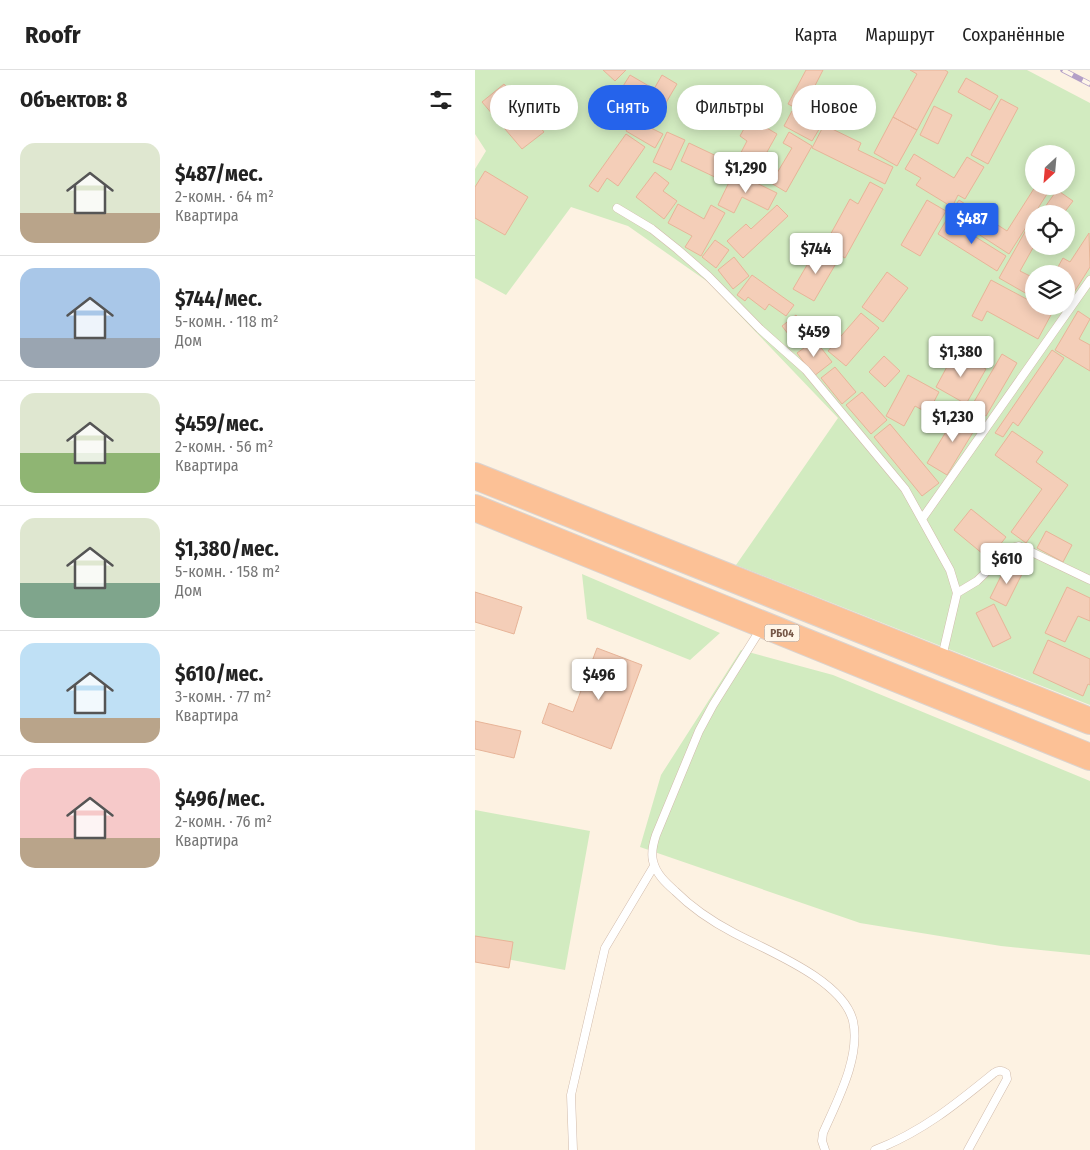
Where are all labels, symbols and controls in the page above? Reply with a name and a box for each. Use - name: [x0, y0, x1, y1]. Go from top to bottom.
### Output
- text: Roofr: [25, 21, 80, 49]
- text: Карта: [794, 24, 837, 46]
- text: Маршрут: [865, 24, 934, 46]
- text: Сохранённые: [962, 24, 1065, 46]
- chip: Купить: [490, 85, 578, 130]
- chip: Снять: [588, 85, 667, 130]
- chip: Фильтры: [677, 85, 782, 130]
- chip: Новое: [792, 85, 876, 130]
- icon: filters: [427, 86, 455, 114]
- text: Объектов: 8: [20, 87, 127, 113]
- north arrow: [1025, 145, 1075, 195]
- map controls: [1025, 145, 1075, 315]
- pin: $1,290: [705, 152, 787, 194]
- text: $1,290: [725, 158, 767, 177]
- text: $487/мес.: [175, 161, 263, 187]
- icon: home: [60, 163, 120, 223]
- text: 2-комн. · 64 m²: [175, 187, 274, 206]
- pin: $487: [942, 202, 1002, 245]
- button: locate: [1025, 205, 1075, 255]
- text: Квартира: [175, 206, 239, 225]
- text: $487: [956, 209, 988, 228]
- pin: $744: [786, 232, 846, 275]
- text: $744: [801, 239, 831, 258]
- button: layers: [1025, 265, 1075, 315]
- text: $744/мес.: [175, 286, 262, 312]
- icon: home: [60, 288, 120, 348]
- text: 5-комн. · 118 m²: [175, 312, 279, 331]
- pin: $459: [784, 316, 844, 358]
- text: $459: [798, 322, 830, 341]
- text: Дом: [175, 331, 202, 350]
- pin: $1,380: [920, 336, 1002, 378]
- text: $1,380: [940, 342, 982, 361]
- pin: $1,230: [912, 400, 994, 443]
- text: $1,230: [932, 407, 974, 426]
- text: $459/мес.: [175, 411, 264, 437]
- icon: home: [60, 413, 120, 473]
- text: 2-комн. · 56 m²: [175, 437, 273, 456]
- text: Квартира: [175, 456, 239, 475]
- text: $1,380/мес.: [175, 536, 279, 562]
- icon: home: [60, 538, 120, 598]
- pin: $610: [977, 542, 1037, 585]
- text: $610: [991, 549, 1023, 568]
- text: 5-комн. · 158 m²: [175, 562, 280, 581]
- text: Дом: [175, 581, 202, 600]
- road number: РБ04: [765, 624, 799, 642]
- pin: $496: [569, 658, 629, 701]
- text: $610/мес.: [175, 661, 263, 687]
- icon: home: [60, 663, 120, 723]
- text: $496: [583, 665, 615, 684]
- text: 3-комн. · 77 m²: [175, 687, 271, 706]
- text: Квартира: [175, 706, 239, 725]
- text: $496/мес.: [175, 786, 265, 812]
- icon: home: [60, 788, 120, 848]
- text: 2-комн. · 76 m²: [175, 812, 272, 831]
- text: Квартира: [175, 831, 239, 850]

